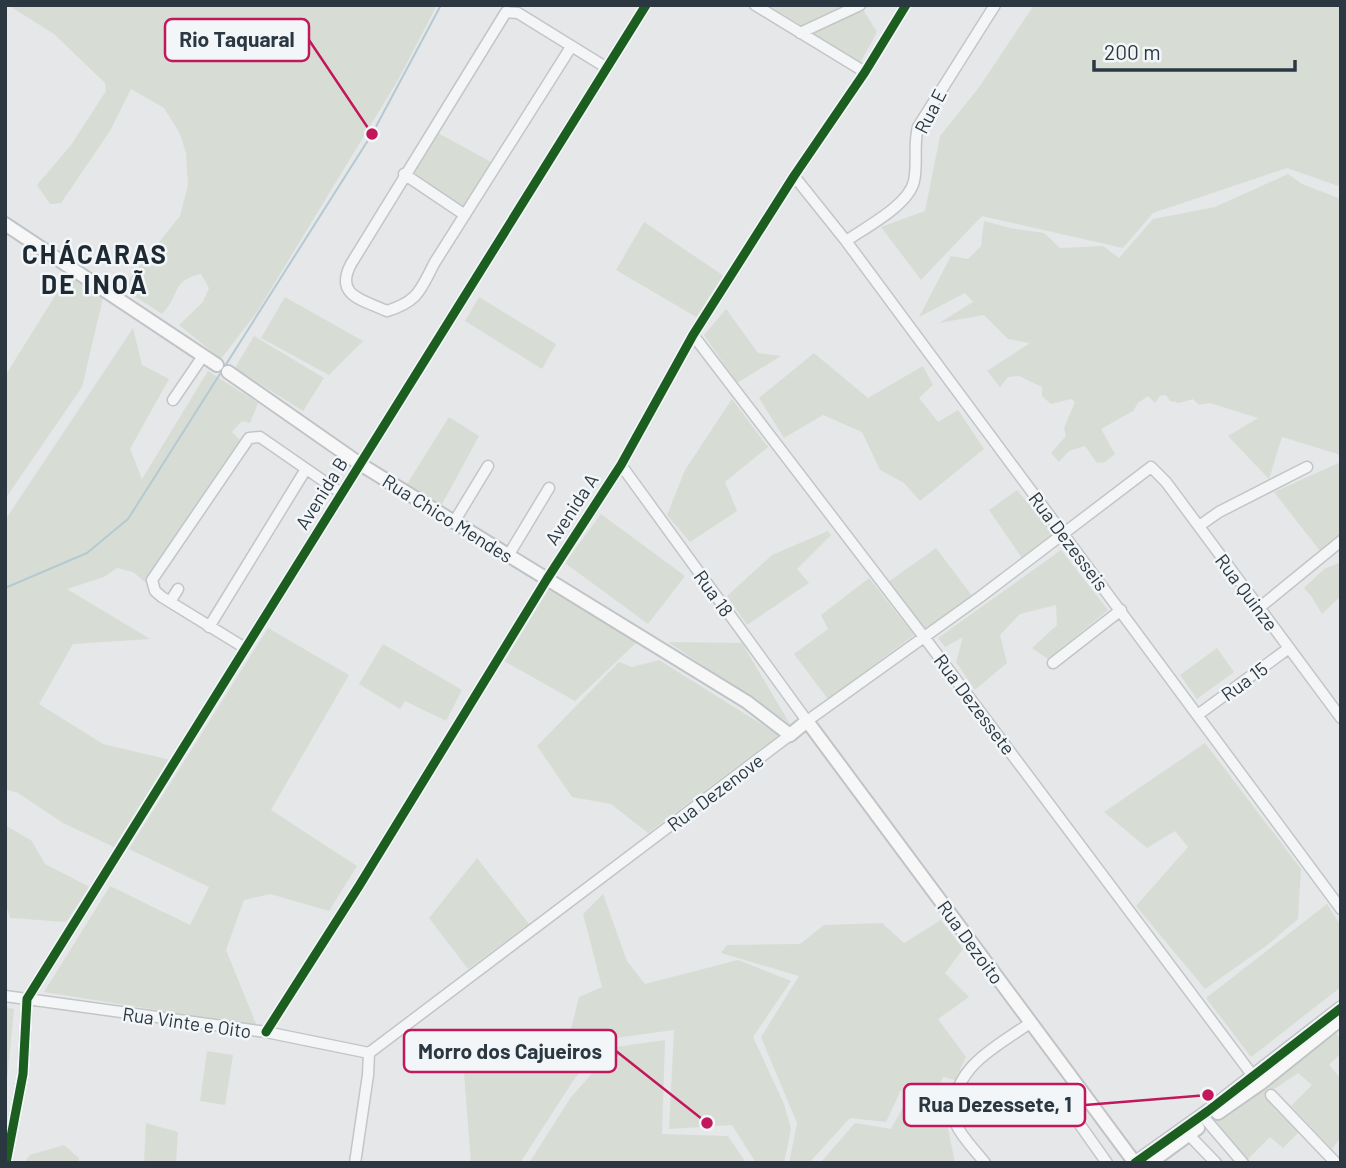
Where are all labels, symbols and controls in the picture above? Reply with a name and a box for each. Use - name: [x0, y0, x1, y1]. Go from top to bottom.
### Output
- callout: Rio Taquaral: [165, 19, 309, 61]
- text: Rio Taquaral: [179, 26, 295, 51]
- scale bar: [1094, 28, 1295, 72]
- text: 200 m: [1104, 39, 1161, 64]
- street label: Rua E: [909, 85, 951, 137]
- district label: CHÁCARAS DE INOÃ: [22, 238, 168, 299]
- street label: Avenida B: [290, 453, 352, 533]
- street label: Rua Chico Mendes: [379, 469, 517, 567]
- street label: Avenida A: [539, 469, 603, 549]
- street label: Rua Dezesseis: [1024, 487, 1114, 595]
- street label: Rua Quinze: [1211, 549, 1283, 635]
- street label: Rua 18: [689, 565, 739, 621]
- street label: Rua Dezessete: [930, 649, 1020, 759]
- street label: Rua 15: [1216, 656, 1272, 706]
- street label: Rua Dezenove: [662, 748, 768, 836]
- street label: Rua Dezoito: [933, 896, 1009, 988]
- street label: Rua Vinte e Oito: [121, 1002, 253, 1042]
- callout: Morro dos Cajueiros: [404, 1030, 616, 1072]
- text: Morro dos Cajueiros: [418, 1038, 602, 1063]
- callout: Rua Dezessete, 1: [904, 1084, 1085, 1126]
- text: Rua Dezessete, 1: [918, 1091, 1072, 1116]

